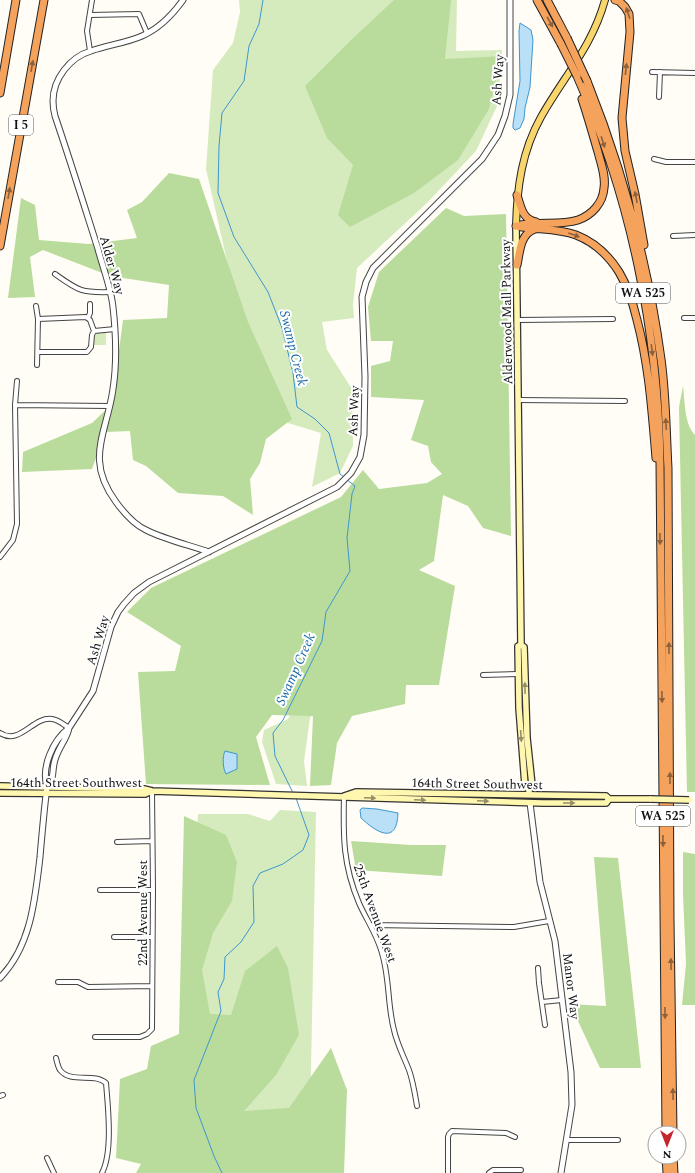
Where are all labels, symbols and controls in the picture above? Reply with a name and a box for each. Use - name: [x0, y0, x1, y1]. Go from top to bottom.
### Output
- one-way arrow: [624, 7, 630, 19]
- one-way arrow: [546, 16, 553, 28]
- street label: Ash Way: [486, 53, 510, 106]
- one-way arrow: [29, 59, 35, 72]
- one-way arrow: [623, 63, 629, 75]
- road number: I 5: [9, 115, 33, 135]
- one-way arrow: [600, 137, 606, 149]
- one-way arrow: [6, 187, 12, 200]
- one-way arrow: [632, 191, 638, 203]
- one-way arrow: [568, 232, 580, 238]
- street label: Alder Way: [94, 233, 130, 298]
- street label: Alderwood Mall Parkway: [496, 238, 518, 385]
- road number: WA 525: [616, 283, 670, 303]
- water label: Swamp Creek: [274, 308, 313, 389]
- one-way arrow: [649, 344, 656, 356]
- street label: Ash Way: [343, 384, 365, 437]
- one-way arrow: [663, 417, 669, 430]
- one-way arrow: [657, 533, 663, 546]
- street label: Ash Way: [81, 612, 115, 668]
- water label: Swamp Creek: [270, 629, 321, 709]
- one-way arrow: [666, 641, 672, 654]
- one-way arrow: [522, 681, 528, 694]
- one-way arrow: [659, 691, 665, 704]
- one-way arrow: [517, 730, 524, 743]
- one-way arrow: [667, 771, 673, 784]
- street label: 164th Street Southwest: [10, 773, 142, 793]
- street label: 164th Street Southwest: [411, 773, 544, 795]
- one-way arrow: [364, 795, 376, 802]
- one-way arrow: [414, 797, 427, 803]
- one-way arrow: [477, 798, 489, 805]
- one-way arrow: [563, 800, 576, 806]
- road number: WA 525: [636, 806, 690, 826]
- one-way arrow: [660, 835, 666, 848]
- street label: 22nd Avenue West: [133, 860, 153, 966]
- street label: 25th Avenue West: [348, 861, 402, 966]
- street label: Manor Way: [557, 952, 585, 1021]
- one-way arrow: [668, 957, 674, 970]
- one-way arrow: [662, 1007, 668, 1020]
- one-way arrow: [669, 1088, 676, 1100]
- north arrow: [647, 1125, 687, 1165]
- text: N: [662, 1146, 671, 1163]

